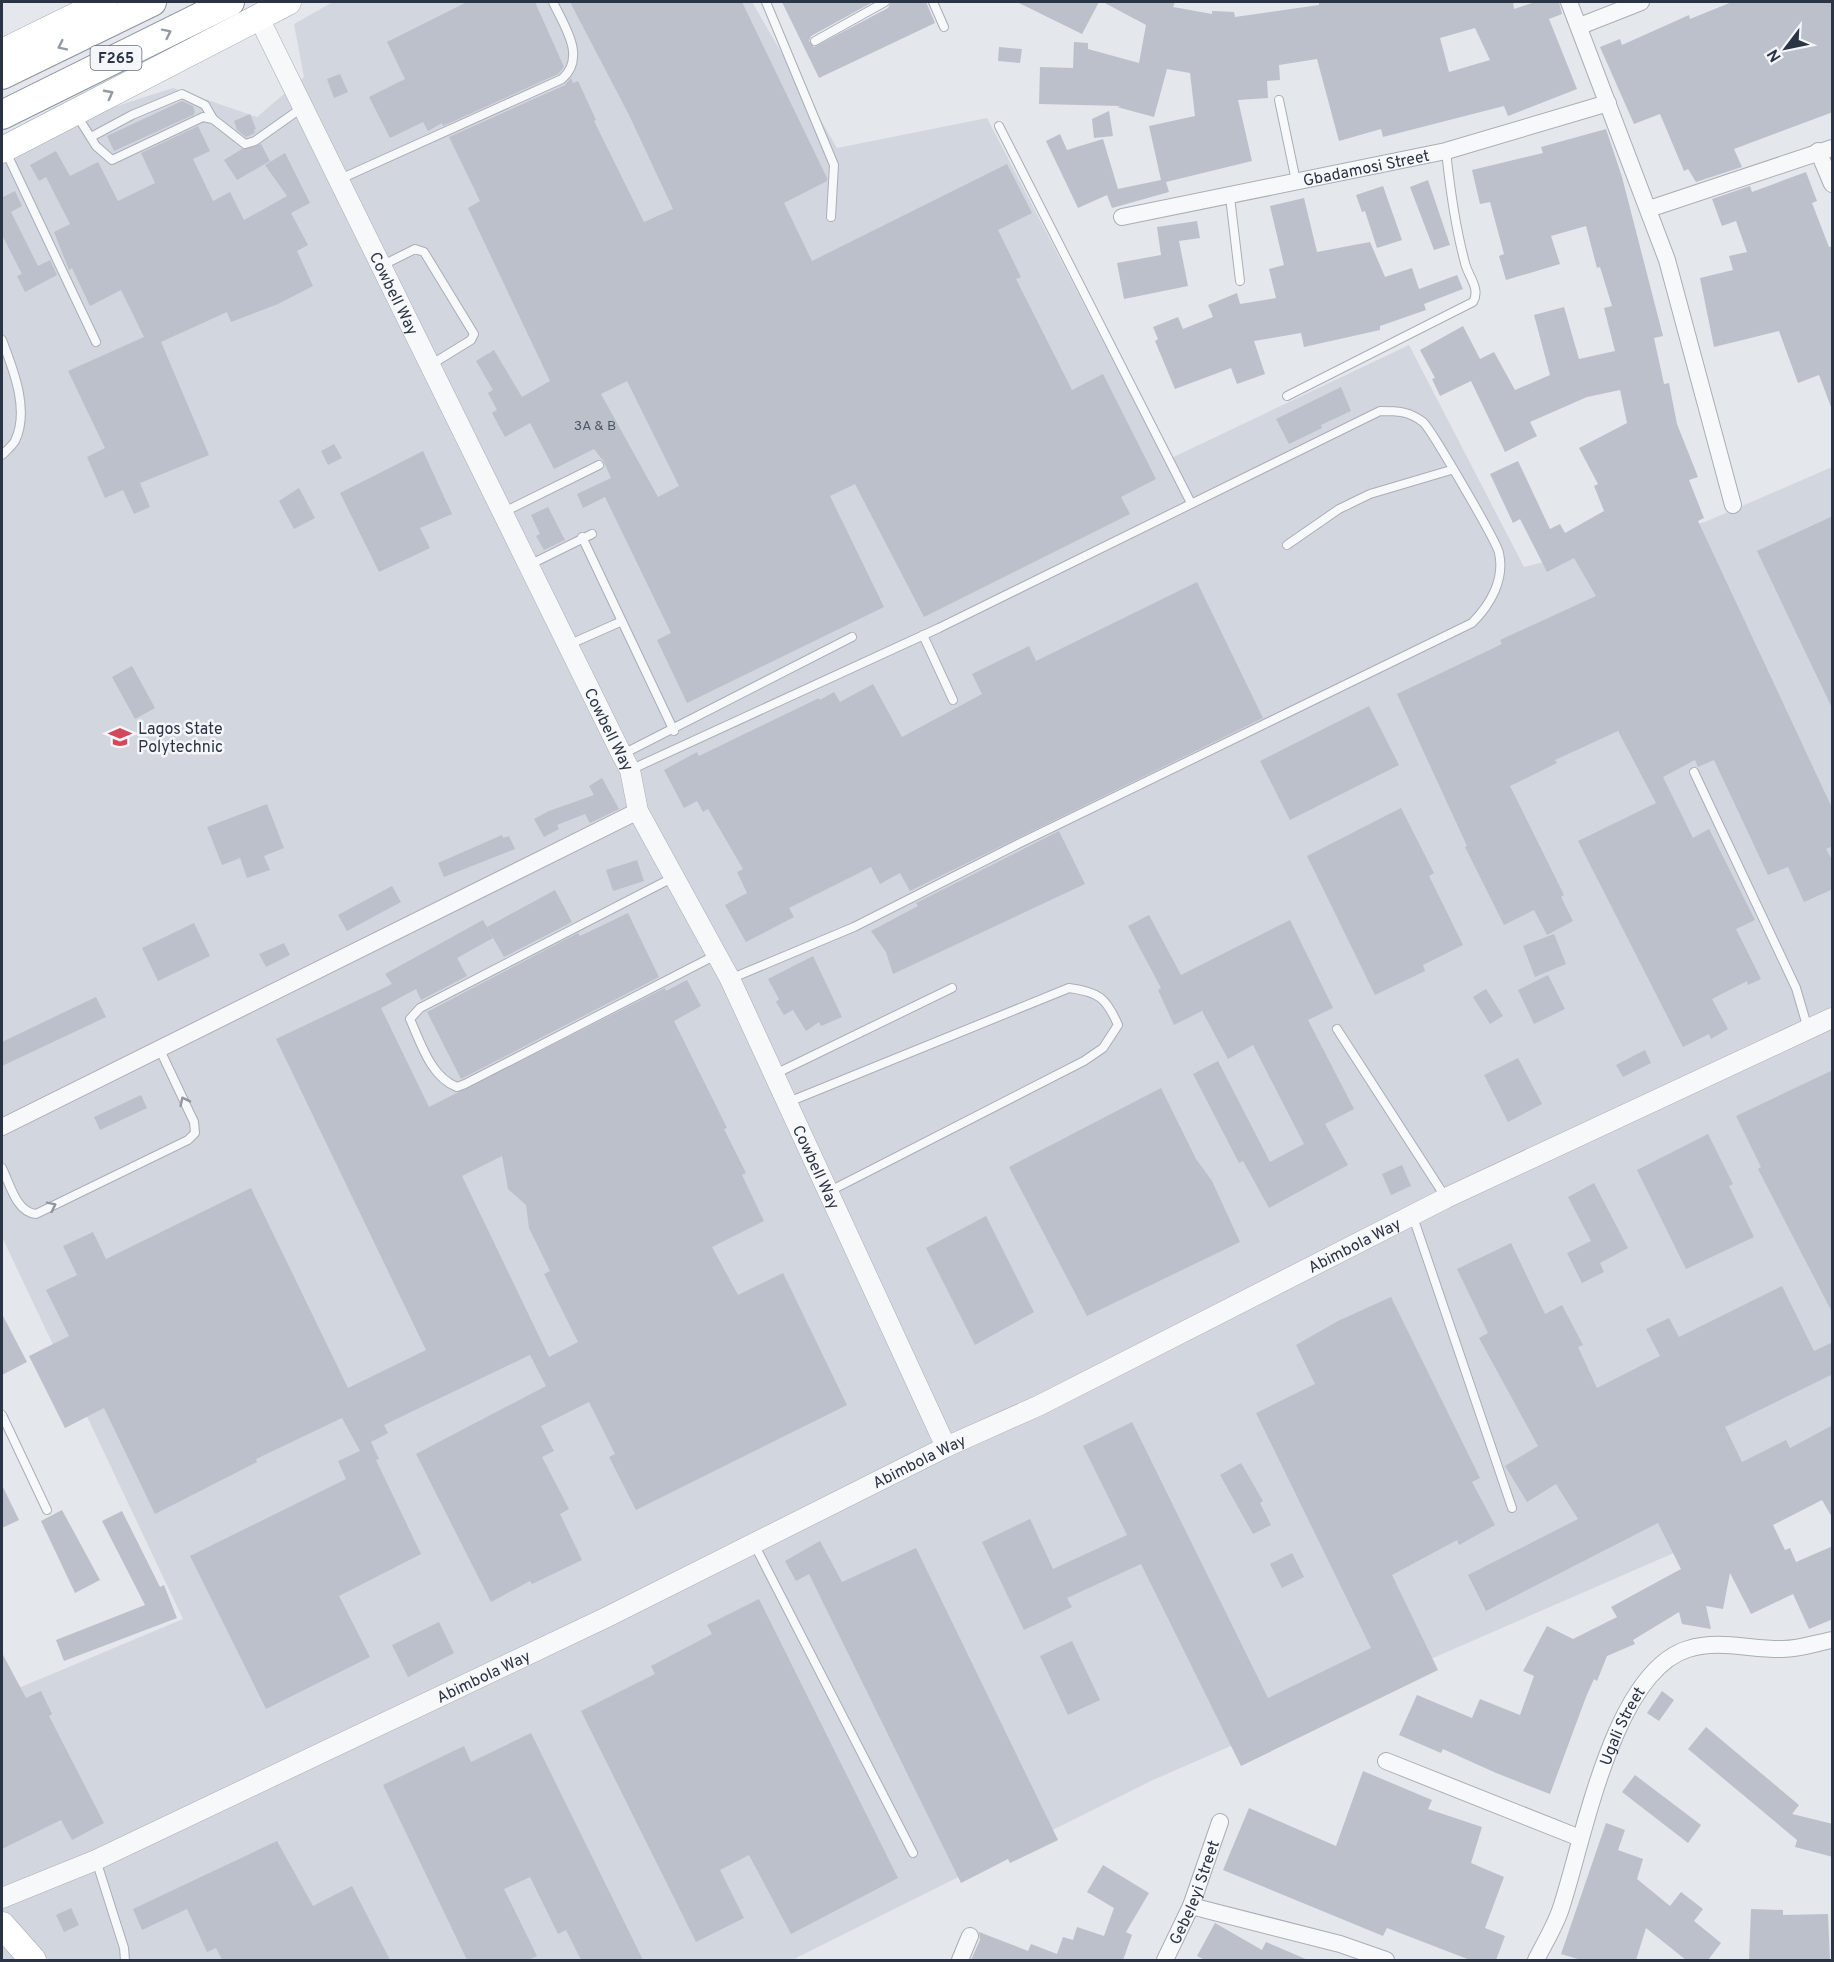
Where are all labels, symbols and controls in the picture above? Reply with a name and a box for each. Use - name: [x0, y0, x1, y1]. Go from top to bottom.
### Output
- north arrow: [1756, 18, 1816, 78]
- one-way arrow: [160, 29, 171, 40]
- one-way arrow: [57, 38, 68, 50]
- text: N: [1763, 45, 1787, 65]
- road number: F265: [90, 46, 142, 70]
- one-way arrow: [103, 90, 113, 101]
- street label: Gbadamosi Street: [1301, 147, 1431, 192]
- street label: Cowbell Way: [364, 249, 422, 339]
- house number: 3A & B: [574, 418, 616, 435]
- street label: Cowbell Way: [579, 685, 637, 775]
- place label: Lagos State Polytechnic: [138, 720, 223, 758]
- school or university icon: Lagos State Polytechnic: [107, 724, 133, 750]
- one-way arrow: [180, 1097, 192, 1108]
- street label: Cowbell Way: [787, 1123, 843, 1213]
- one-way arrow: [46, 1202, 57, 1214]
- street label: Abimbola Way: [1305, 1215, 1405, 1279]
- street label: Abimbola Way: [870, 1431, 970, 1494]
- street label: Abimbola Way: [434, 1647, 534, 1709]
- street label: Ugali Street: [1596, 1684, 1650, 1769]
- street label: Gebeleyi Street: [1166, 1838, 1225, 1948]

